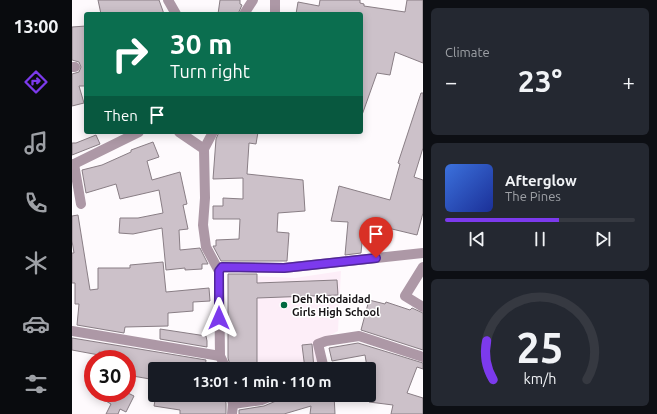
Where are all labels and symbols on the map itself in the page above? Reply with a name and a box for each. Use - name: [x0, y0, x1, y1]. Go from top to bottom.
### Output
- pin: [359, 217, 393, 258]
- place label: Deh Khodaidad Girls High School: [292, 293, 380, 318]
- position arrow: [198, 297, 240, 339]
- marker: Deh Khodaidad Girls High School: [279, 300, 289, 310]
- speed limit sign: 30: [84, 350, 136, 402]

